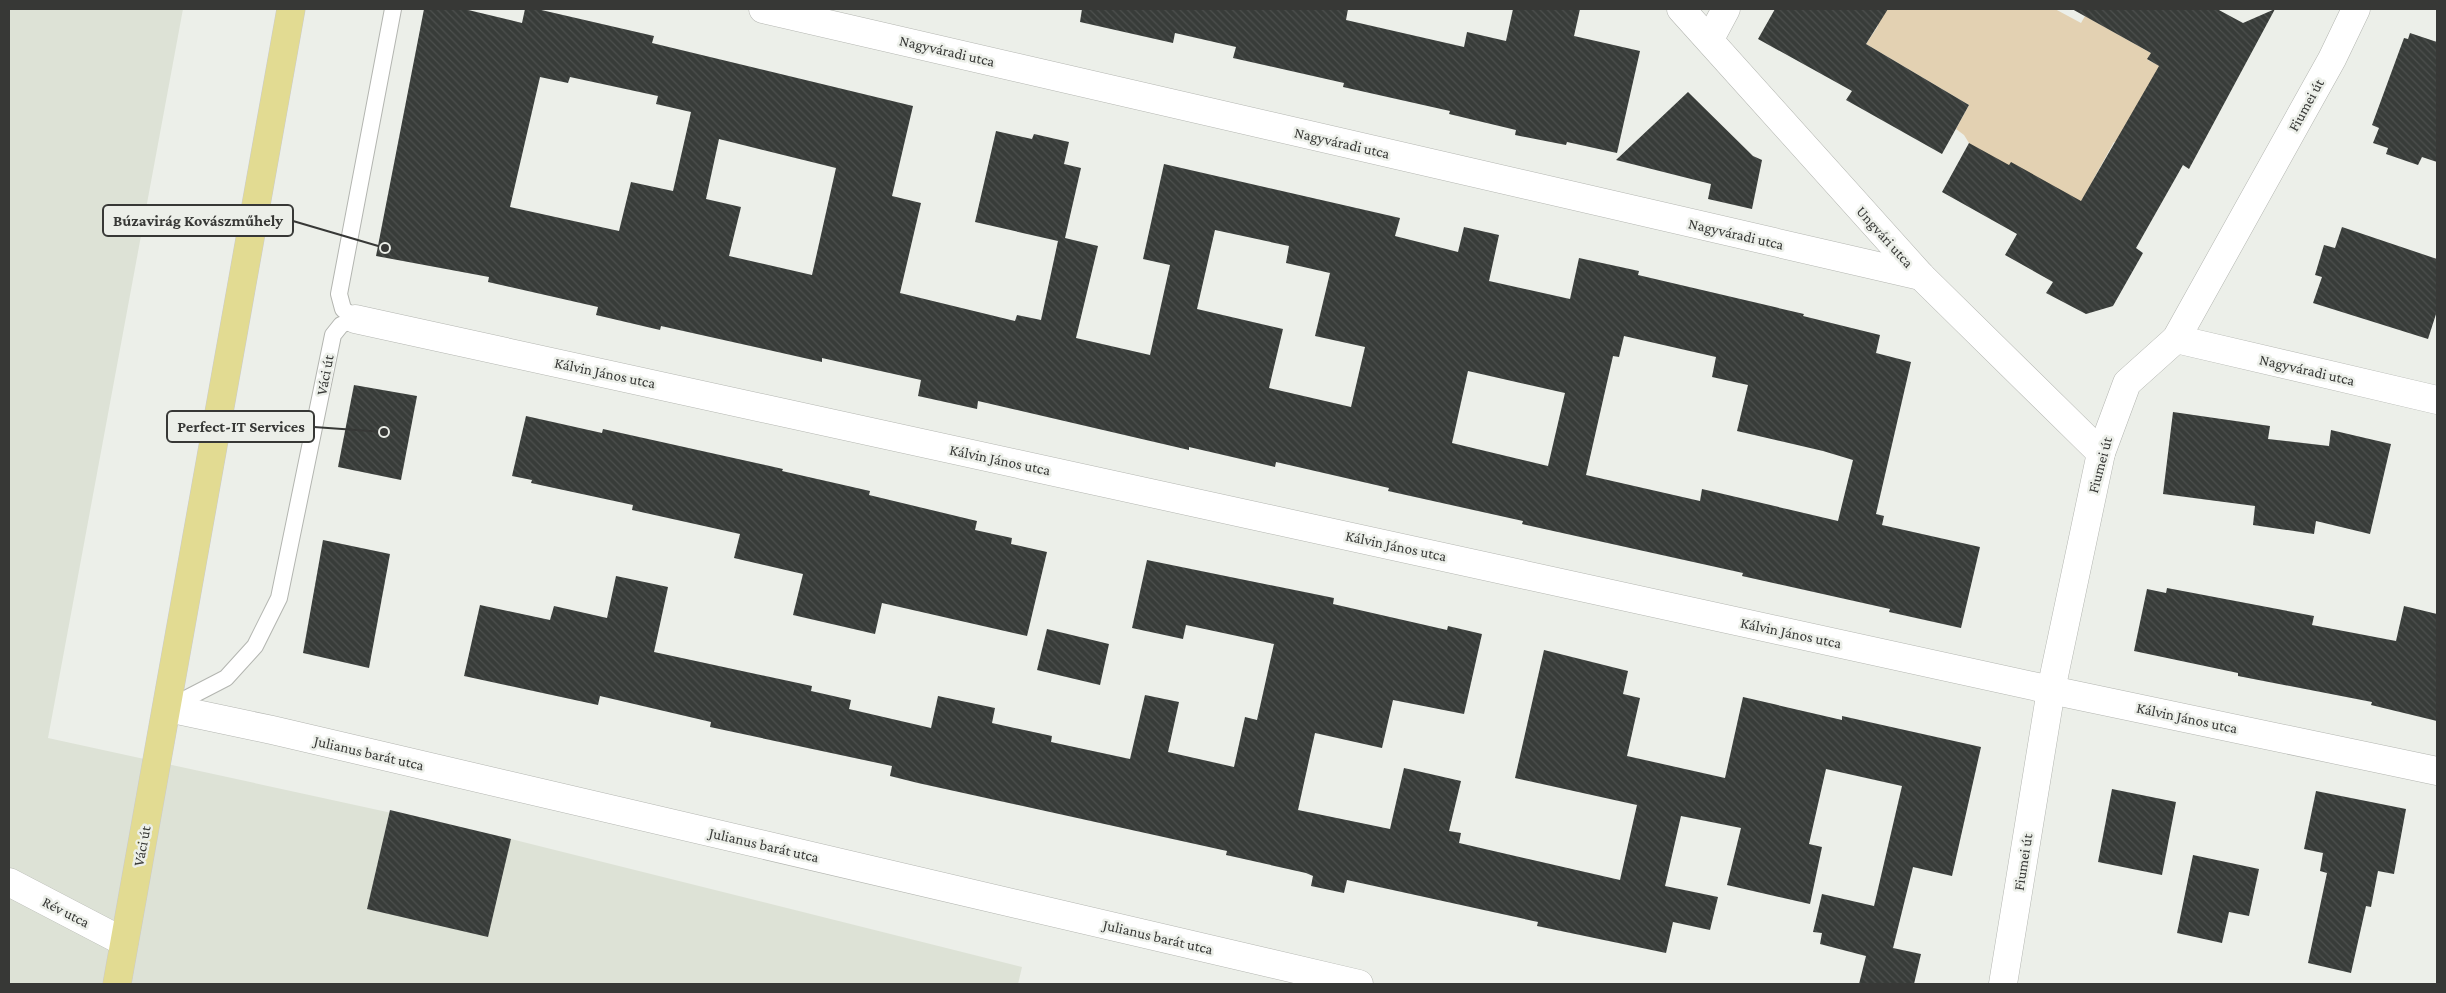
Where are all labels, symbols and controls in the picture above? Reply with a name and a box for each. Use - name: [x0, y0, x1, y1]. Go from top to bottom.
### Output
- street label: Nagyváradi utca: [898, 32, 996, 71]
- street label: Fiumei út: [2285, 75, 2327, 134]
- street label: Nagyváradi utca: [1293, 124, 1391, 163]
- street label: Ungvári utca: [1853, 203, 1917, 272]
- callout: Búzavirág Kovászműhely: [103, 205, 293, 236]
- text: Búzavirág Kovászműhely: [113, 212, 283, 229]
- street label: Nagyváradi utca: [1687, 215, 1785, 254]
- street label: Nagyváradi utca: [2258, 351, 2356, 390]
- street label: Váci út: [313, 352, 337, 397]
- street label: Kálvin János utca: [553, 355, 657, 392]
- callout: Perfect-IT Services: [167, 411, 314, 442]
- text: Perfect-IT Services: [177, 418, 305, 435]
- street label: Fiumei út: [2085, 434, 2115, 495]
- street label: Kálvin János utca: [948, 442, 1052, 479]
- street label: Kálvin János utca: [1344, 528, 1448, 565]
- street label: Kálvin János utca: [1739, 615, 1843, 652]
- street label: Kálvin János utca: [2135, 700, 2239, 737]
- street label: Julianus barát utca: [310, 732, 426, 774]
- street label: Váci út: [130, 823, 154, 868]
- street label: Julianus barát utca: [705, 824, 821, 866]
- street label: Fiumei út: [2011, 831, 2036, 892]
- street label: Rév utca: [40, 893, 92, 931]
- street label: Julianus barát utca: [1099, 916, 1215, 958]

